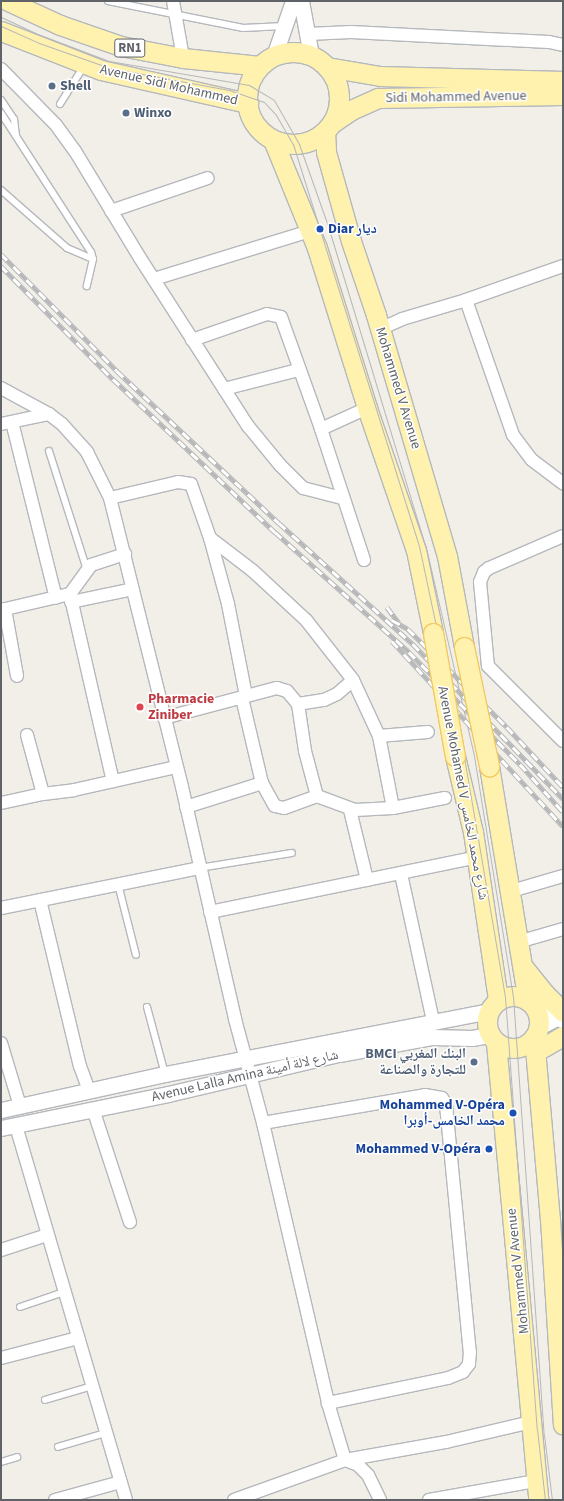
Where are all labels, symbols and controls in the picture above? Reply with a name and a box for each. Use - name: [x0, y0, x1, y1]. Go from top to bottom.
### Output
- road number: RN1: [114, 37, 146, 59]
- street label: Avenue Sidi Mohammed: [98, 61, 240, 109]
- place label: Shell: [60, 78, 91, 94]
- marker: Shell: [47, 81, 57, 91]
- street label: Sidi Mohammed Avenue: [385, 87, 527, 107]
- place label: Winxo: [134, 105, 172, 121]
- marker: Winxo: [121, 108, 131, 118]
- place label: Diar ديار: [328, 221, 377, 237]
- marker: Diar ديار: [315, 224, 325, 234]
- street label: Mohammed V Avenue: [372, 325, 424, 451]
- street label: Avenue Mohamed V شارع محمد الخامس: [434, 685, 492, 901]
- place label: Pharmacie Ziniber: [148, 691, 214, 724]
- marker: Pharmacie Ziniber: [135, 702, 145, 712]
- street label: Avenue Lalla Amina شارع لالة أمينة: [150, 1046, 340, 1106]
- place label: BMCI البنك المغربي للتجارة والصناعة: [365, 1046, 466, 1078]
- marker: BMCI البنك المغربي للتجارة والصناعة: [469, 1057, 479, 1067]
- place label: Mohammed V-Opéra محمد الخامس-أوبرا: [380, 1097, 505, 1130]
- marker: Mohammed V-Opéra محمد الخامس-أوبرا: [508, 1108, 518, 1118]
- place label: Mohammed V-Opéra: [356, 1141, 481, 1157]
- marker: Mohammed V-Opéra: [484, 1144, 494, 1154]
- street label: Mohammed V Avenue: [503, 1207, 533, 1335]

